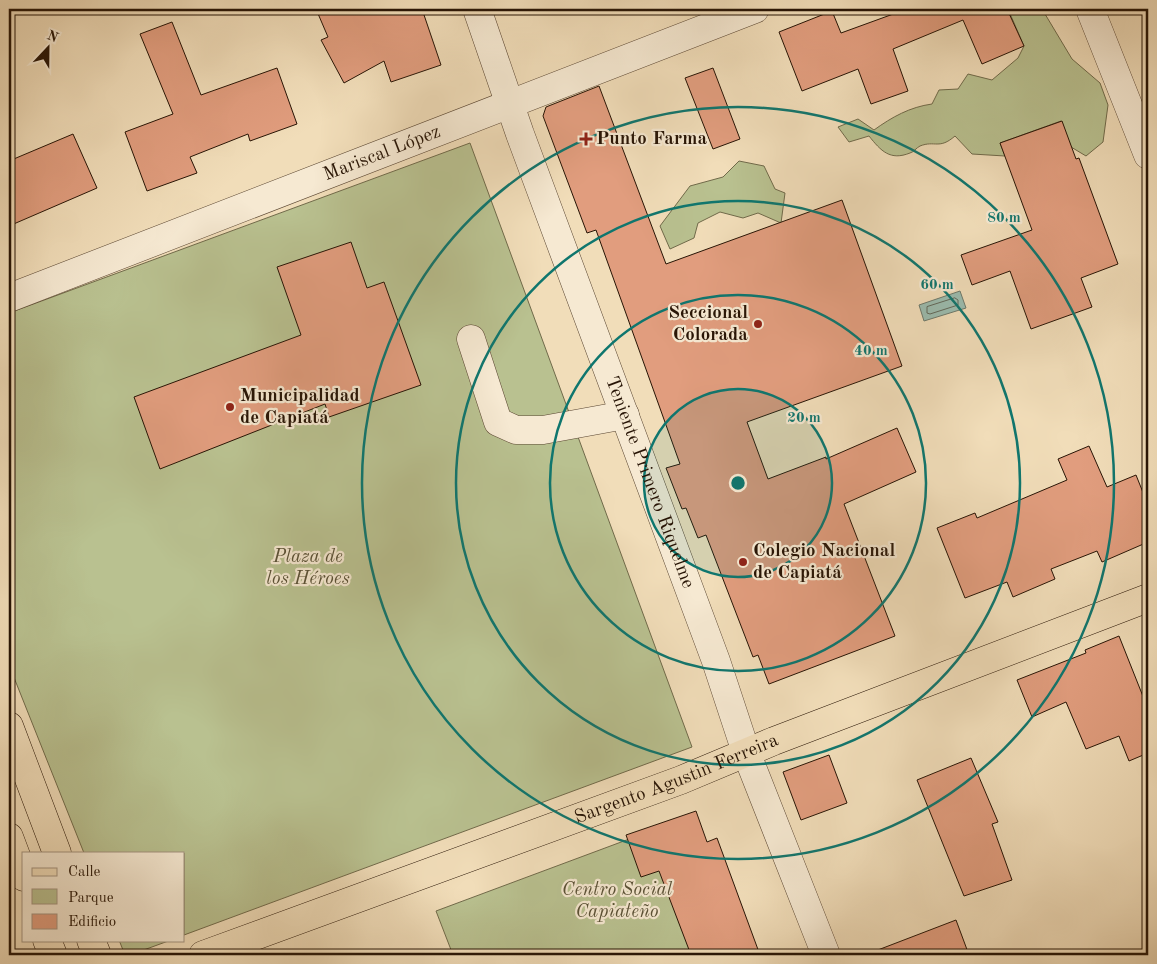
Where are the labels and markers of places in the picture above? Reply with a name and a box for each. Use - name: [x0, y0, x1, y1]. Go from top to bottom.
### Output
- place label: Punto Farma: [596, 130, 707, 149]
- marker: Punto Farma: [580, 133, 592, 145]
- place label: Seccional Colorada: [668, 304, 748, 345]
- marker: Seccional Colorada: [752, 318, 764, 330]
- place label: Municipalidad de Capiatá: [240, 387, 360, 428]
- marker: Municipalidad de Capiatá: [224, 401, 236, 413]
- centre of rings: [729, 474, 747, 492]
- place label: Colegio Nacional de Capiatá: [753, 542, 895, 583]
- marker: Colegio Nacional de Capiatá: [737, 556, 749, 568]

